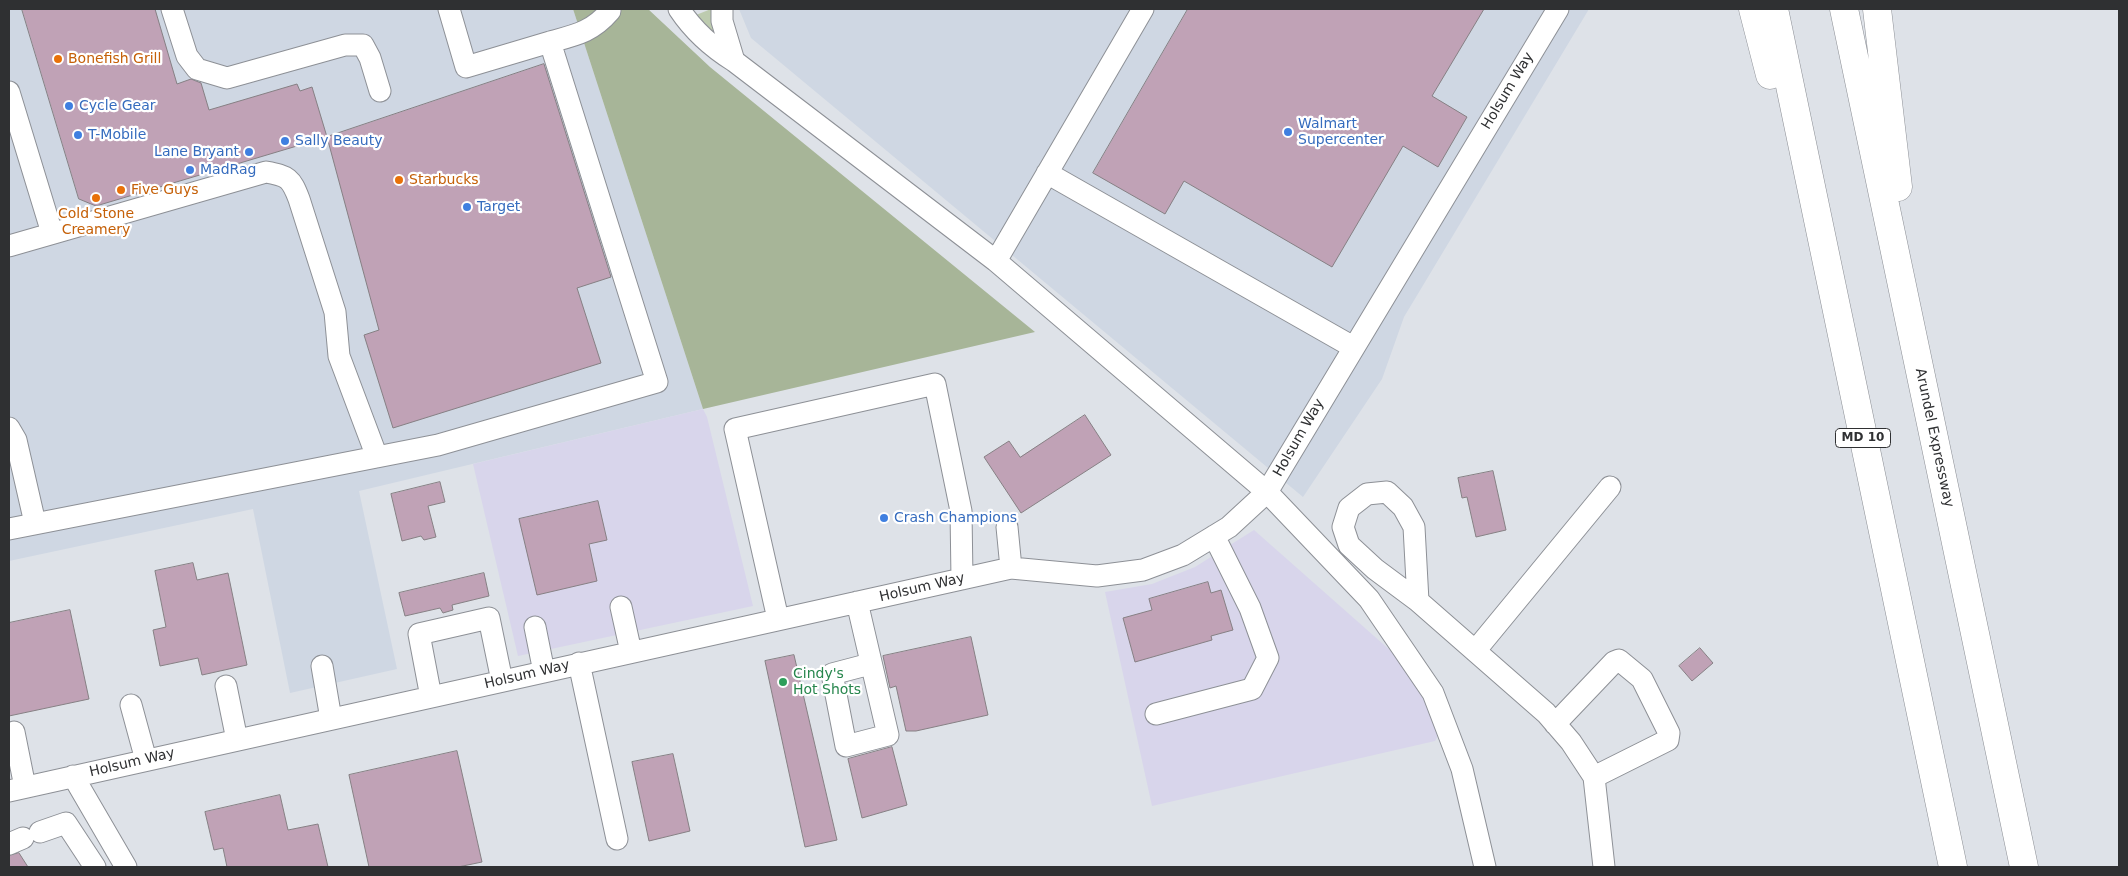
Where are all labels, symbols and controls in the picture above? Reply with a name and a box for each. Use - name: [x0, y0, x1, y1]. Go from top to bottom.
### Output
- street label: Holsum Way: [1478, 49, 1538, 133]
- place label: Bonefish Grill: [68, 51, 161, 67]
- marker: Bonefish Grill: [52, 53, 64, 65]
- place label: Cycle Gear: [79, 98, 156, 114]
- marker: Cycle Gear: [63, 100, 75, 112]
- place label: Walmart Supercenter: [1298, 116, 1384, 148]
- marker: Walmart Supercenter: [1282, 126, 1294, 138]
- place label: T-Mobile: [88, 127, 146, 143]
- marker: T-Mobile: [72, 129, 84, 141]
- place label: Sally Beauty: [295, 133, 382, 149]
- marker: Sally Beauty: [279, 135, 291, 147]
- place label: Lane Bryant: [154, 144, 239, 160]
- marker: Lane Bryant: [243, 146, 255, 158]
- place label: MadRag: [200, 162, 256, 178]
- marker: MadRag: [184, 164, 196, 176]
- place label: Starbucks: [409, 172, 479, 188]
- marker: Starbucks: [393, 174, 405, 186]
- place label: Five Guys: [131, 182, 199, 198]
- marker: Five Guys: [115, 184, 127, 196]
- marker: Cold Stone Creamery: [90, 192, 102, 204]
- place label: Target: [477, 199, 520, 215]
- marker: Target: [461, 201, 473, 213]
- place label: Cold Stone Creamery: [58, 206, 134, 238]
- street label: Arundel Expressway: [1911, 367, 1957, 509]
- street label: Holsum Way: [1270, 396, 1328, 480]
- road number: MD 10: [1836, 428, 1890, 448]
- place label: Crash Champions: [894, 510, 1017, 526]
- marker: Crash Champions: [878, 512, 890, 524]
- street label: Holsum Way: [878, 570, 966, 606]
- street label: Holsum Way: [483, 657, 571, 693]
- place label: Cindy's Hot Shots: [793, 666, 861, 699]
- marker: Cindy's Hot Shots: [777, 676, 789, 688]
- street label: Holsum Way: [88, 745, 176, 781]

